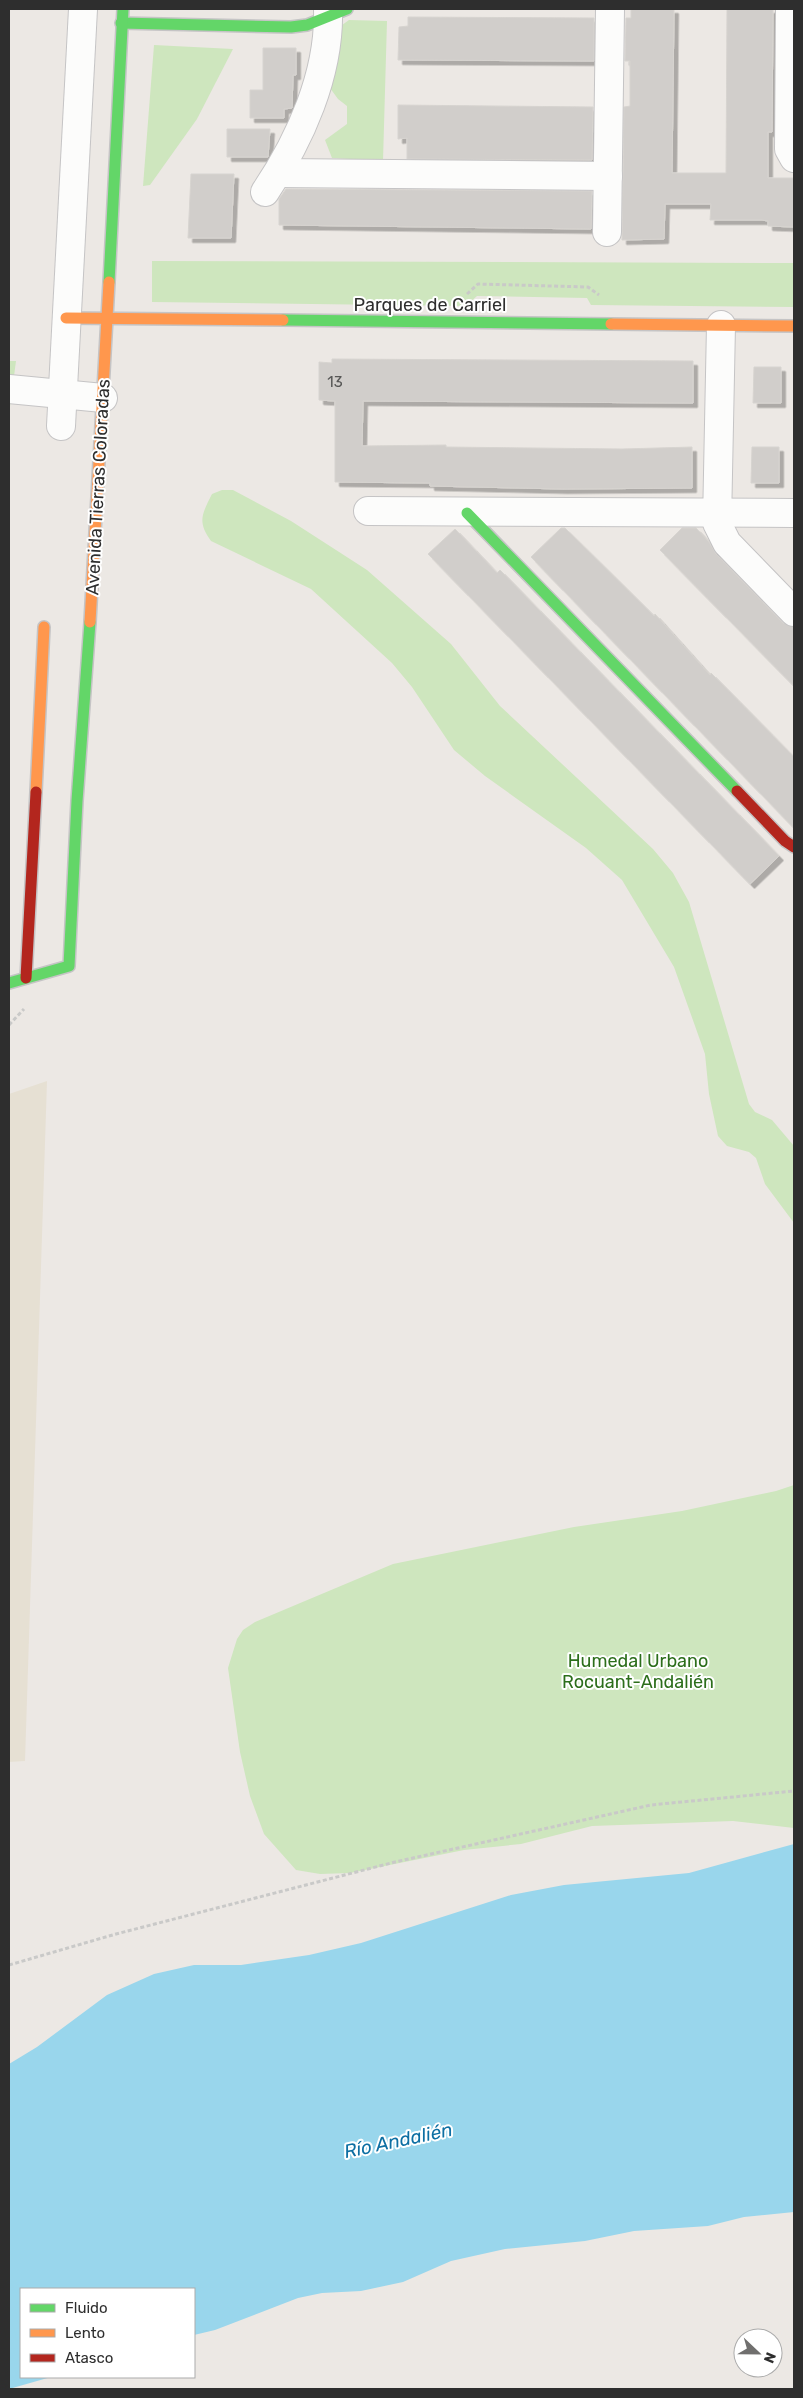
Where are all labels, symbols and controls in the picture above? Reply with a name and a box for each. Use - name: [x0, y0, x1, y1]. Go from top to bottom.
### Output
- street label: Parques de Carriel: [354, 294, 506, 316]
- house number: 13: [327, 373, 343, 391]
- street label: Avenida Tierras Coloradas: [81, 378, 115, 596]
- park label: Humedal Urbano Rocuant-Andalién: [562, 1650, 714, 1693]
- water label: Río Andalién: [342, 2118, 454, 2163]
- legend: [20, 2288, 195, 2378]
- text: Fluido: [65, 2299, 108, 2317]
- text: Lento: [65, 2324, 105, 2342]
- north arrow: [733, 2328, 783, 2378]
- text: Atasco: [65, 2349, 113, 2367]
- text: N: [760, 2350, 779, 2366]

